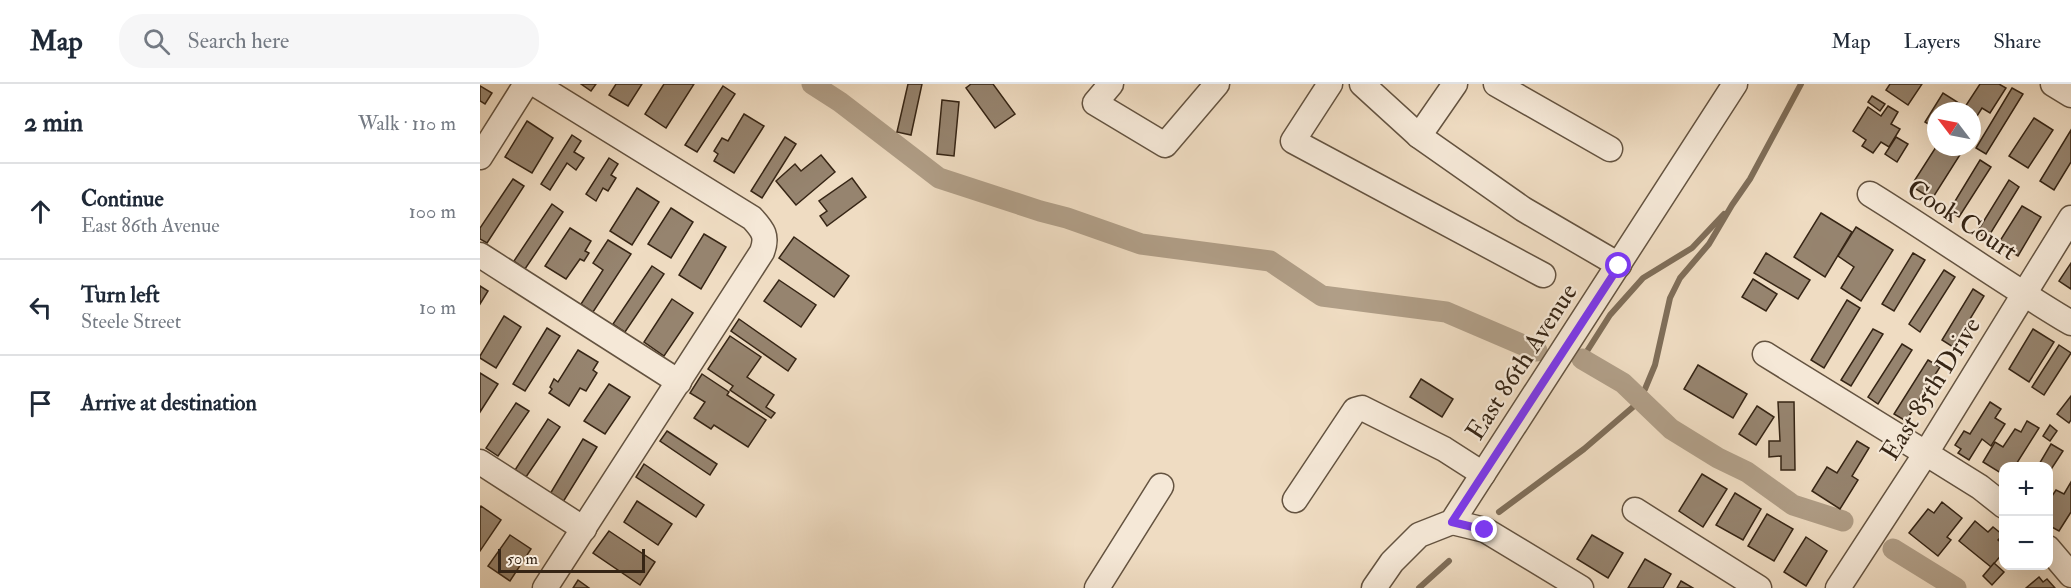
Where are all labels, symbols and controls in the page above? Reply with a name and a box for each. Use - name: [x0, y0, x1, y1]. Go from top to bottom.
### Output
- search box: [119, 14, 539, 68]
- text: Map: [30, 24, 83, 59]
- icon: search: [140, 25, 173, 58]
- text: Search here: [188, 27, 289, 55]
- text: Map: [1831, 28, 1871, 55]
- text: Layers: [1904, 28, 1960, 55]
- text: Share: [1993, 28, 2041, 55]
- north arrow: [1927, 102, 1981, 156]
- text: 2 min: [24, 107, 83, 139]
- text: Walk · 110 m: [358, 111, 456, 136]
- street label: Cook Court: [1901, 173, 2023, 267]
- text: Continue: [81, 185, 164, 213]
- icon: ahead: [24, 195, 57, 228]
- text: 100 m: [409, 199, 456, 224]
- text: East 86th Avenue: [81, 213, 220, 238]
- route start: [1605, 252, 1631, 278]
- street label: East 86th Avenue: [1459, 278, 1585, 446]
- text: Turn left: [81, 281, 160, 309]
- icon: left: [24, 291, 57, 324]
- text: 10 m: [419, 295, 456, 320]
- text: Steele Street: [81, 309, 181, 334]
- street label: East 85th Drive: [1874, 311, 1988, 467]
- icon: arrive: [24, 387, 57, 420]
- text: Arrive at destination: [81, 389, 257, 417]
- map controls: [1999, 462, 2053, 570]
- button: +: [1999, 462, 2053, 516]
- route end: [1471, 516, 1497, 542]
- button: −: [1999, 516, 2053, 570]
- scale bar: [498, 546, 645, 574]
- text: 50 m: [507, 549, 538, 569]

